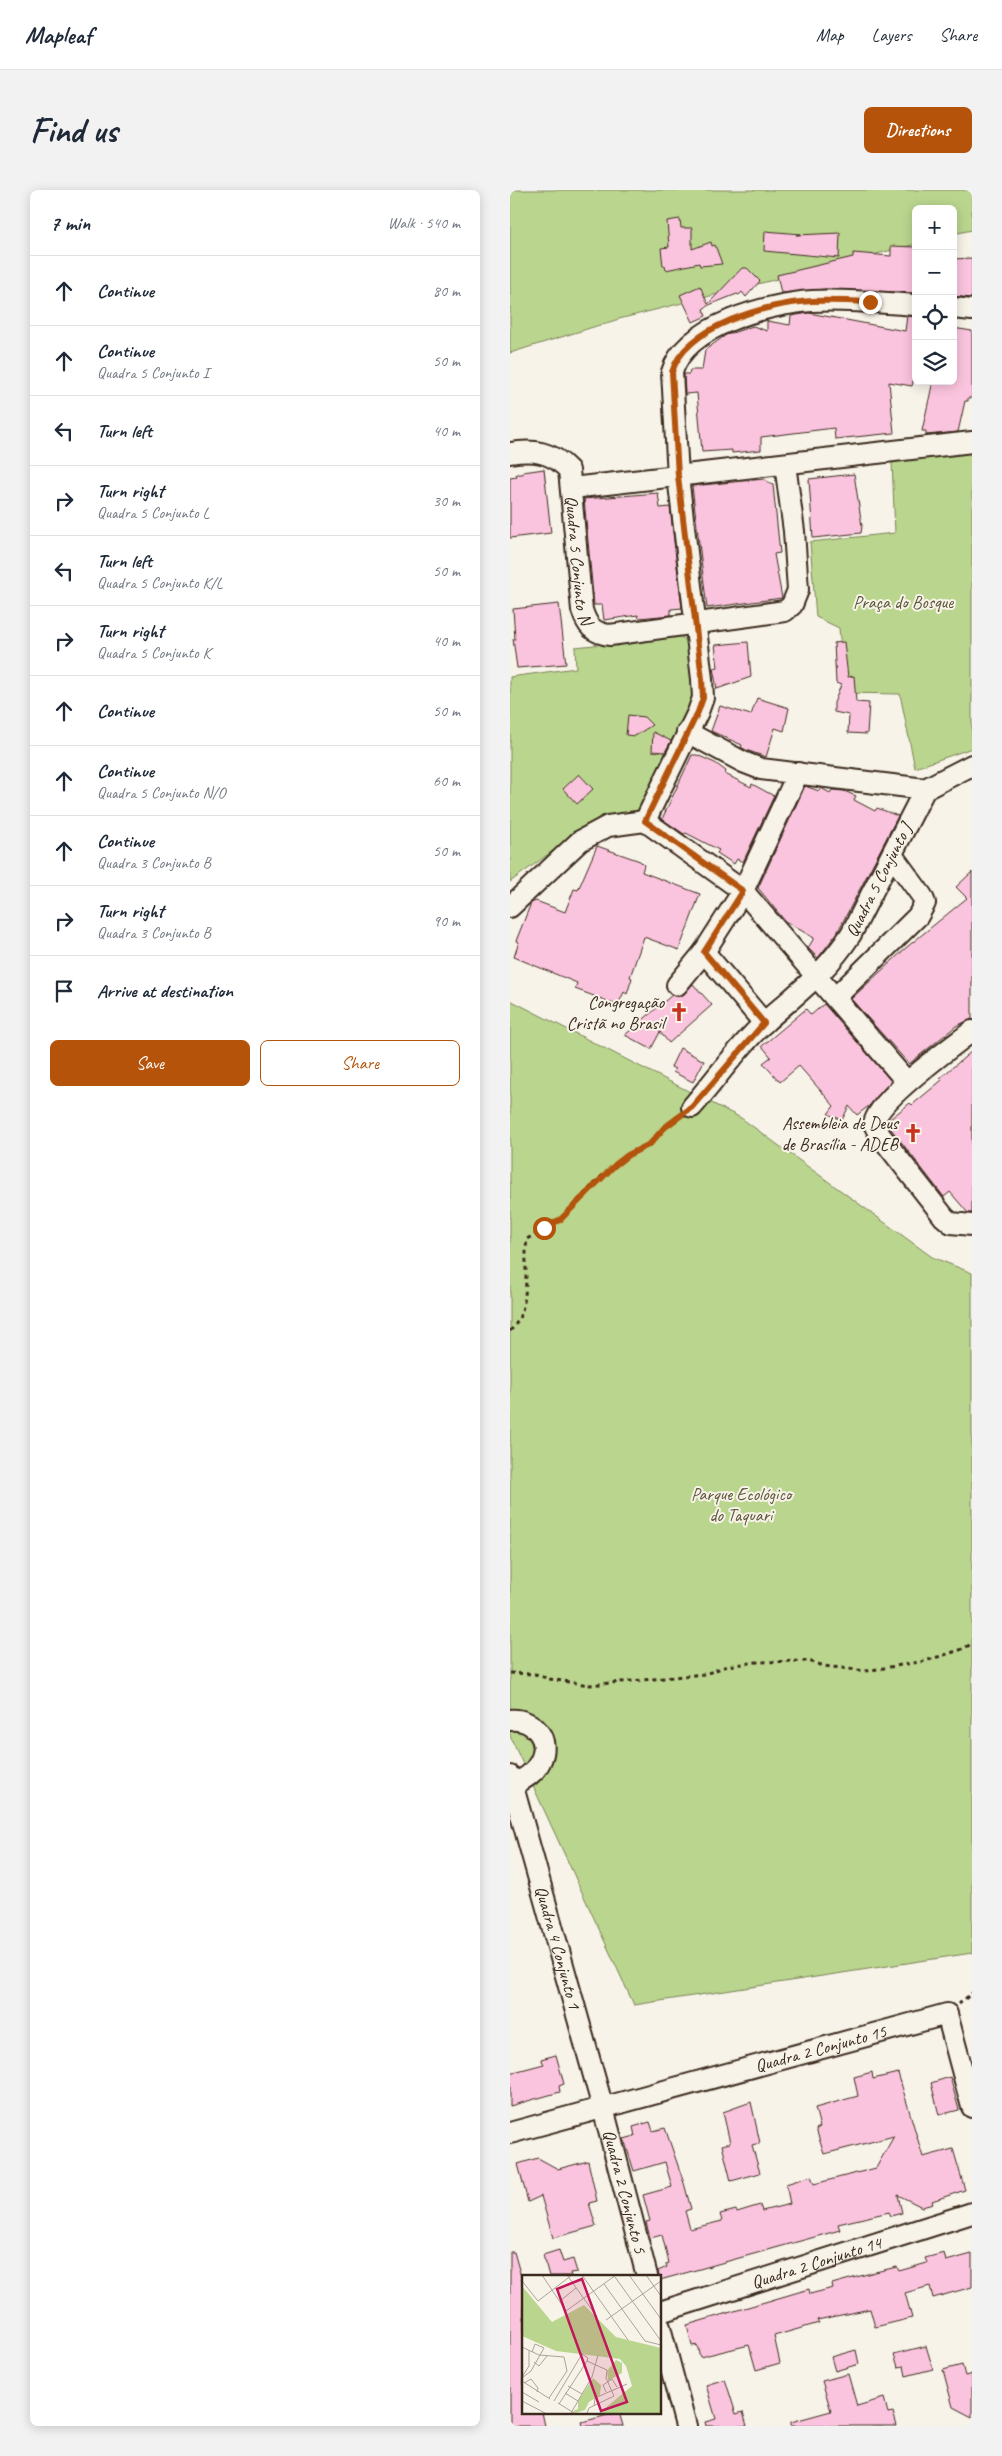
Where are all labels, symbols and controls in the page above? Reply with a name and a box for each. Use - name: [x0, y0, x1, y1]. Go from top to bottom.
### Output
- text: Mapleaf: [25, 20, 92, 50]
- text: Map: [816, 24, 844, 46]
- text: Layers: [872, 24, 911, 46]
- text: Share: [939, 24, 977, 46]
- button: Directions: [864, 107, 972, 153]
- text: Find us: [30, 108, 117, 153]
- map controls: [912, 205, 957, 385]
- button: +: [912, 205, 957, 250]
- text: 7 min: [50, 210, 90, 236]
- text: Walk · 540 m: [388, 213, 460, 233]
- button: −: [912, 250, 957, 295]
- icon: ahead: [50, 277, 78, 305]
- text: Continue: [97, 279, 154, 303]
- text: 80 m: [433, 281, 460, 301]
- route end: [859, 291, 882, 314]
- button: locate: [912, 295, 957, 340]
- text: Continue: [97, 339, 154, 363]
- button: layers: [912, 340, 957, 385]
- icon: ahead: [50, 347, 78, 375]
- text: 50 m: [433, 351, 460, 371]
- text: Quadra 5 Conjunto I: [97, 363, 209, 383]
- icon: left: [50, 417, 78, 445]
- text: Turn left: [97, 419, 152, 443]
- text: 40 m: [433, 421, 460, 441]
- text: Turn right: [97, 479, 164, 503]
- icon: right: [50, 487, 78, 515]
- text: 30 m: [433, 491, 460, 511]
- street label: Quadra 5 Conjunto N: [560, 495, 599, 631]
- text: Quadra 5 Conjunto L: [97, 503, 209, 523]
- text: Turn left: [97, 549, 152, 573]
- icon: left: [50, 557, 78, 585]
- text: 50 m: [433, 561, 460, 581]
- text: Quadra 5 Conjunto K/L: [97, 573, 223, 593]
- park label: Praça do Bosque: [853, 591, 954, 613]
- text: Turn right: [97, 619, 164, 643]
- icon: right: [50, 627, 78, 655]
- text: 40 m: [433, 631, 460, 651]
- text: Quadra 5 Conjunto K: [97, 643, 211, 663]
- icon: ahead: [50, 697, 78, 725]
- text: Continue: [97, 699, 154, 723]
- text: 50 m: [433, 701, 460, 721]
- text: Continue: [97, 759, 154, 783]
- icon: ahead: [50, 767, 78, 795]
- text: 60 m: [433, 771, 460, 791]
- text: Quadra 5 Conjunto N/O: [97, 783, 225, 803]
- street label: Quadra 5 Conjunto J: [840, 818, 918, 941]
- text: Continue: [97, 829, 154, 853]
- icon: ahead: [50, 837, 78, 865]
- text: 50 m: [433, 841, 460, 861]
- text: Quadra 3 Conjunto B: [97, 853, 211, 873]
- text: Turn right: [97, 899, 164, 923]
- icon: right: [50, 907, 78, 935]
- text: 90 m: [433, 911, 460, 931]
- text: Quadra 3 Conjunto B: [97, 923, 211, 943]
- icon: arrive: [50, 977, 78, 1005]
- text: Arrive at destination: [97, 979, 233, 1003]
- place label: Congregação Cristã no Brasil: [567, 991, 667, 1034]
- church icon: Congregação Cristã no Brasil: [668, 1001, 690, 1023]
- button: Save: [50, 1040, 250, 1086]
- button: Share: [260, 1040, 460, 1086]
- place label: Assembleia de Deus de Brasília - ADEB: [782, 1112, 900, 1155]
- church icon: Assembleia de Deus de Brasília - ADEB: [902, 1122, 924, 1144]
- route start: [533, 1217, 556, 1240]
- park label: Parque Ecológico do Taquari: [691, 1483, 793, 1526]
- street label: Quadra 4 Conjunto 1: [530, 1883, 586, 2012]
- street label: Quadra 2 Conjunto 15: [753, 2020, 890, 2077]
- street label: Quadra 2 Conjunto 5: [598, 2127, 652, 2256]
- street label: Quadra 2 Conjunto 14: [749, 2231, 886, 2293]
- inset map: [522, 2275, 661, 2414]

